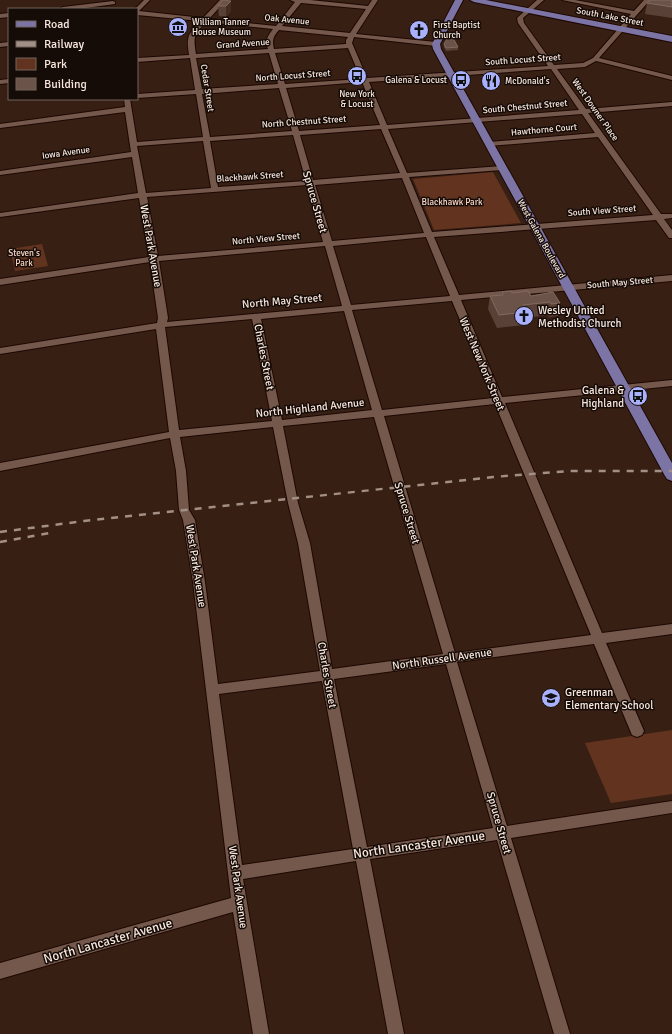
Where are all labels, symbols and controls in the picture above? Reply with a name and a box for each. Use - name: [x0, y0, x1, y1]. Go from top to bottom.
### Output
- street label: South Lake Street: [576, 5, 644, 29]
- legend: [8, 8, 138, 100]
- street label: Oak Avenue: [264, 12, 310, 28]
- museum icon: William Tanner House Museum: [167, 16, 189, 38]
- text: Road: [44, 17, 70, 32]
- place label: William Tanner House Museum: [192, 17, 251, 38]
- church icon: First Baptist Church: [408, 19, 430, 41]
- place label: First Baptist Church: [433, 20, 480, 41]
- text: Railway: [44, 37, 84, 52]
- street label: Grand Avenue: [216, 37, 271, 51]
- street label: South Locust Street: [485, 52, 561, 68]
- text: Park: [44, 57, 67, 72]
- street label: Cedar Street: [198, 63, 216, 113]
- bus stop icon: New York & Locust: [346, 65, 368, 87]
- street label: North Locust Street: [255, 68, 331, 84]
- bus stop icon: Galena & Locust: [450, 69, 472, 91]
- restaurant icon: McDonald's: [480, 70, 502, 92]
- place label: Galena & Locust: [385, 75, 447, 86]
- place label: McDonald's: [505, 76, 550, 87]
- text: Building: [44, 77, 87, 92]
- street label: West Downer Place: [569, 77, 621, 144]
- place label: New York & Locust: [339, 89, 375, 110]
- street label: South Chestnut Street: [482, 98, 568, 116]
- street label: North Chestnut Street: [261, 114, 347, 130]
- street label: Hawthorne Court: [511, 122, 577, 138]
- street label: Iowa Avenue: [41, 144, 91, 162]
- street label: Blackhawk Street: [216, 169, 284, 185]
- street label: Spruce Street: [300, 170, 330, 235]
- park label: Blackhawk Park: [421, 197, 483, 208]
- street label: West Galena Boulevard: [515, 198, 567, 281]
- street label: South View Street: [567, 203, 637, 219]
- street label: West Park Avenue: [137, 204, 165, 288]
- street label: North View Street: [232, 231, 300, 247]
- park label: Steven's Park: [8, 248, 40, 269]
- street label: South May Street: [587, 275, 653, 291]
- street label: North May Street: [241, 291, 323, 311]
- place label: Wesley United Methodist Church: [538, 304, 621, 330]
- church icon: Wesley United Methodist Church: [513, 305, 535, 327]
- street label: West New York Street: [456, 315, 508, 413]
- street label: Charles Street: [251, 323, 277, 391]
- place label: Galena & Highland: [581, 384, 624, 410]
- bus stop icon: Galena & Highland: [627, 385, 649, 407]
- street label: North Highland Avenue: [255, 396, 365, 420]
- street label: Spruce Street: [391, 481, 423, 545]
- street label: West Park Avenue: [183, 524, 209, 608]
- street label: Charles Street: [315, 641, 339, 709]
- street label: North Russell Avenue: [391, 646, 493, 672]
- place label: Greenman Elementary School: [565, 686, 653, 712]
- school or university icon: Greenman Elementary School: [540, 687, 562, 709]
- street label: Spruce Street: [484, 791, 514, 856]
- street label: North Lancaster Avenue: [352, 828, 486, 862]
- street label: West Park Avenue: [226, 845, 250, 929]
- street label: North Lancaster Avenue: [42, 915, 174, 967]

